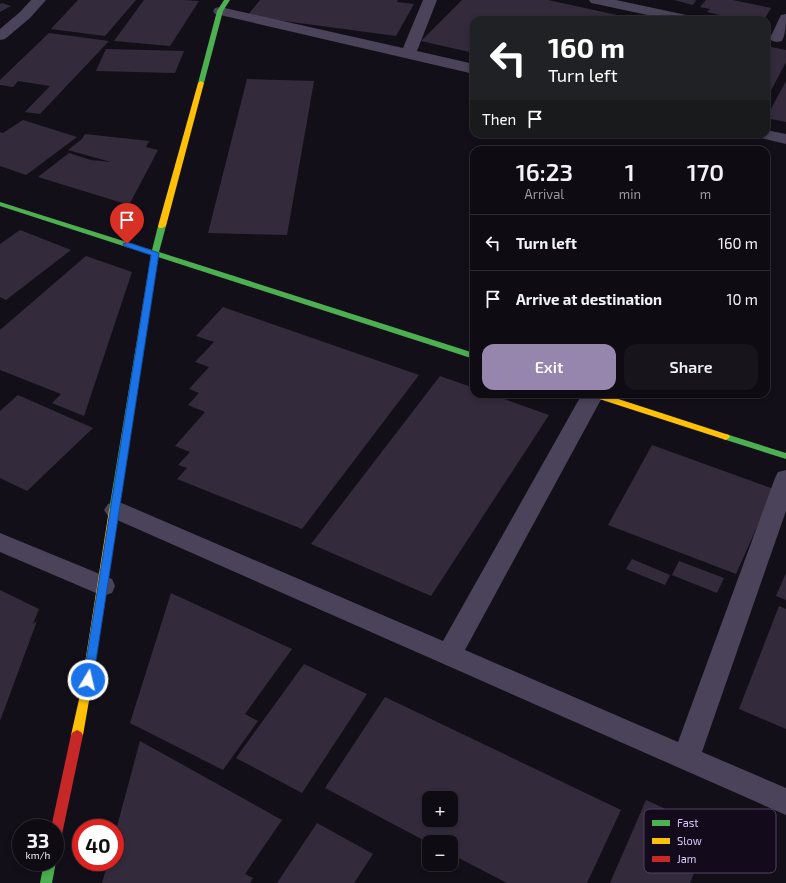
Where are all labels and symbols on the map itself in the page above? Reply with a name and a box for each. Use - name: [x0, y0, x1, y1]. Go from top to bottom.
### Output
- pin: [110, 203, 144, 244]
- position arrow: [67, 659, 109, 701]
- legend: [644, 809, 776, 873]
- text: Fast: [677, 816, 699, 829]
- speed limit sign: 40: [72, 819, 124, 871]
- text: Slow: [677, 834, 702, 847]
- text: Jam: [677, 852, 696, 865]

